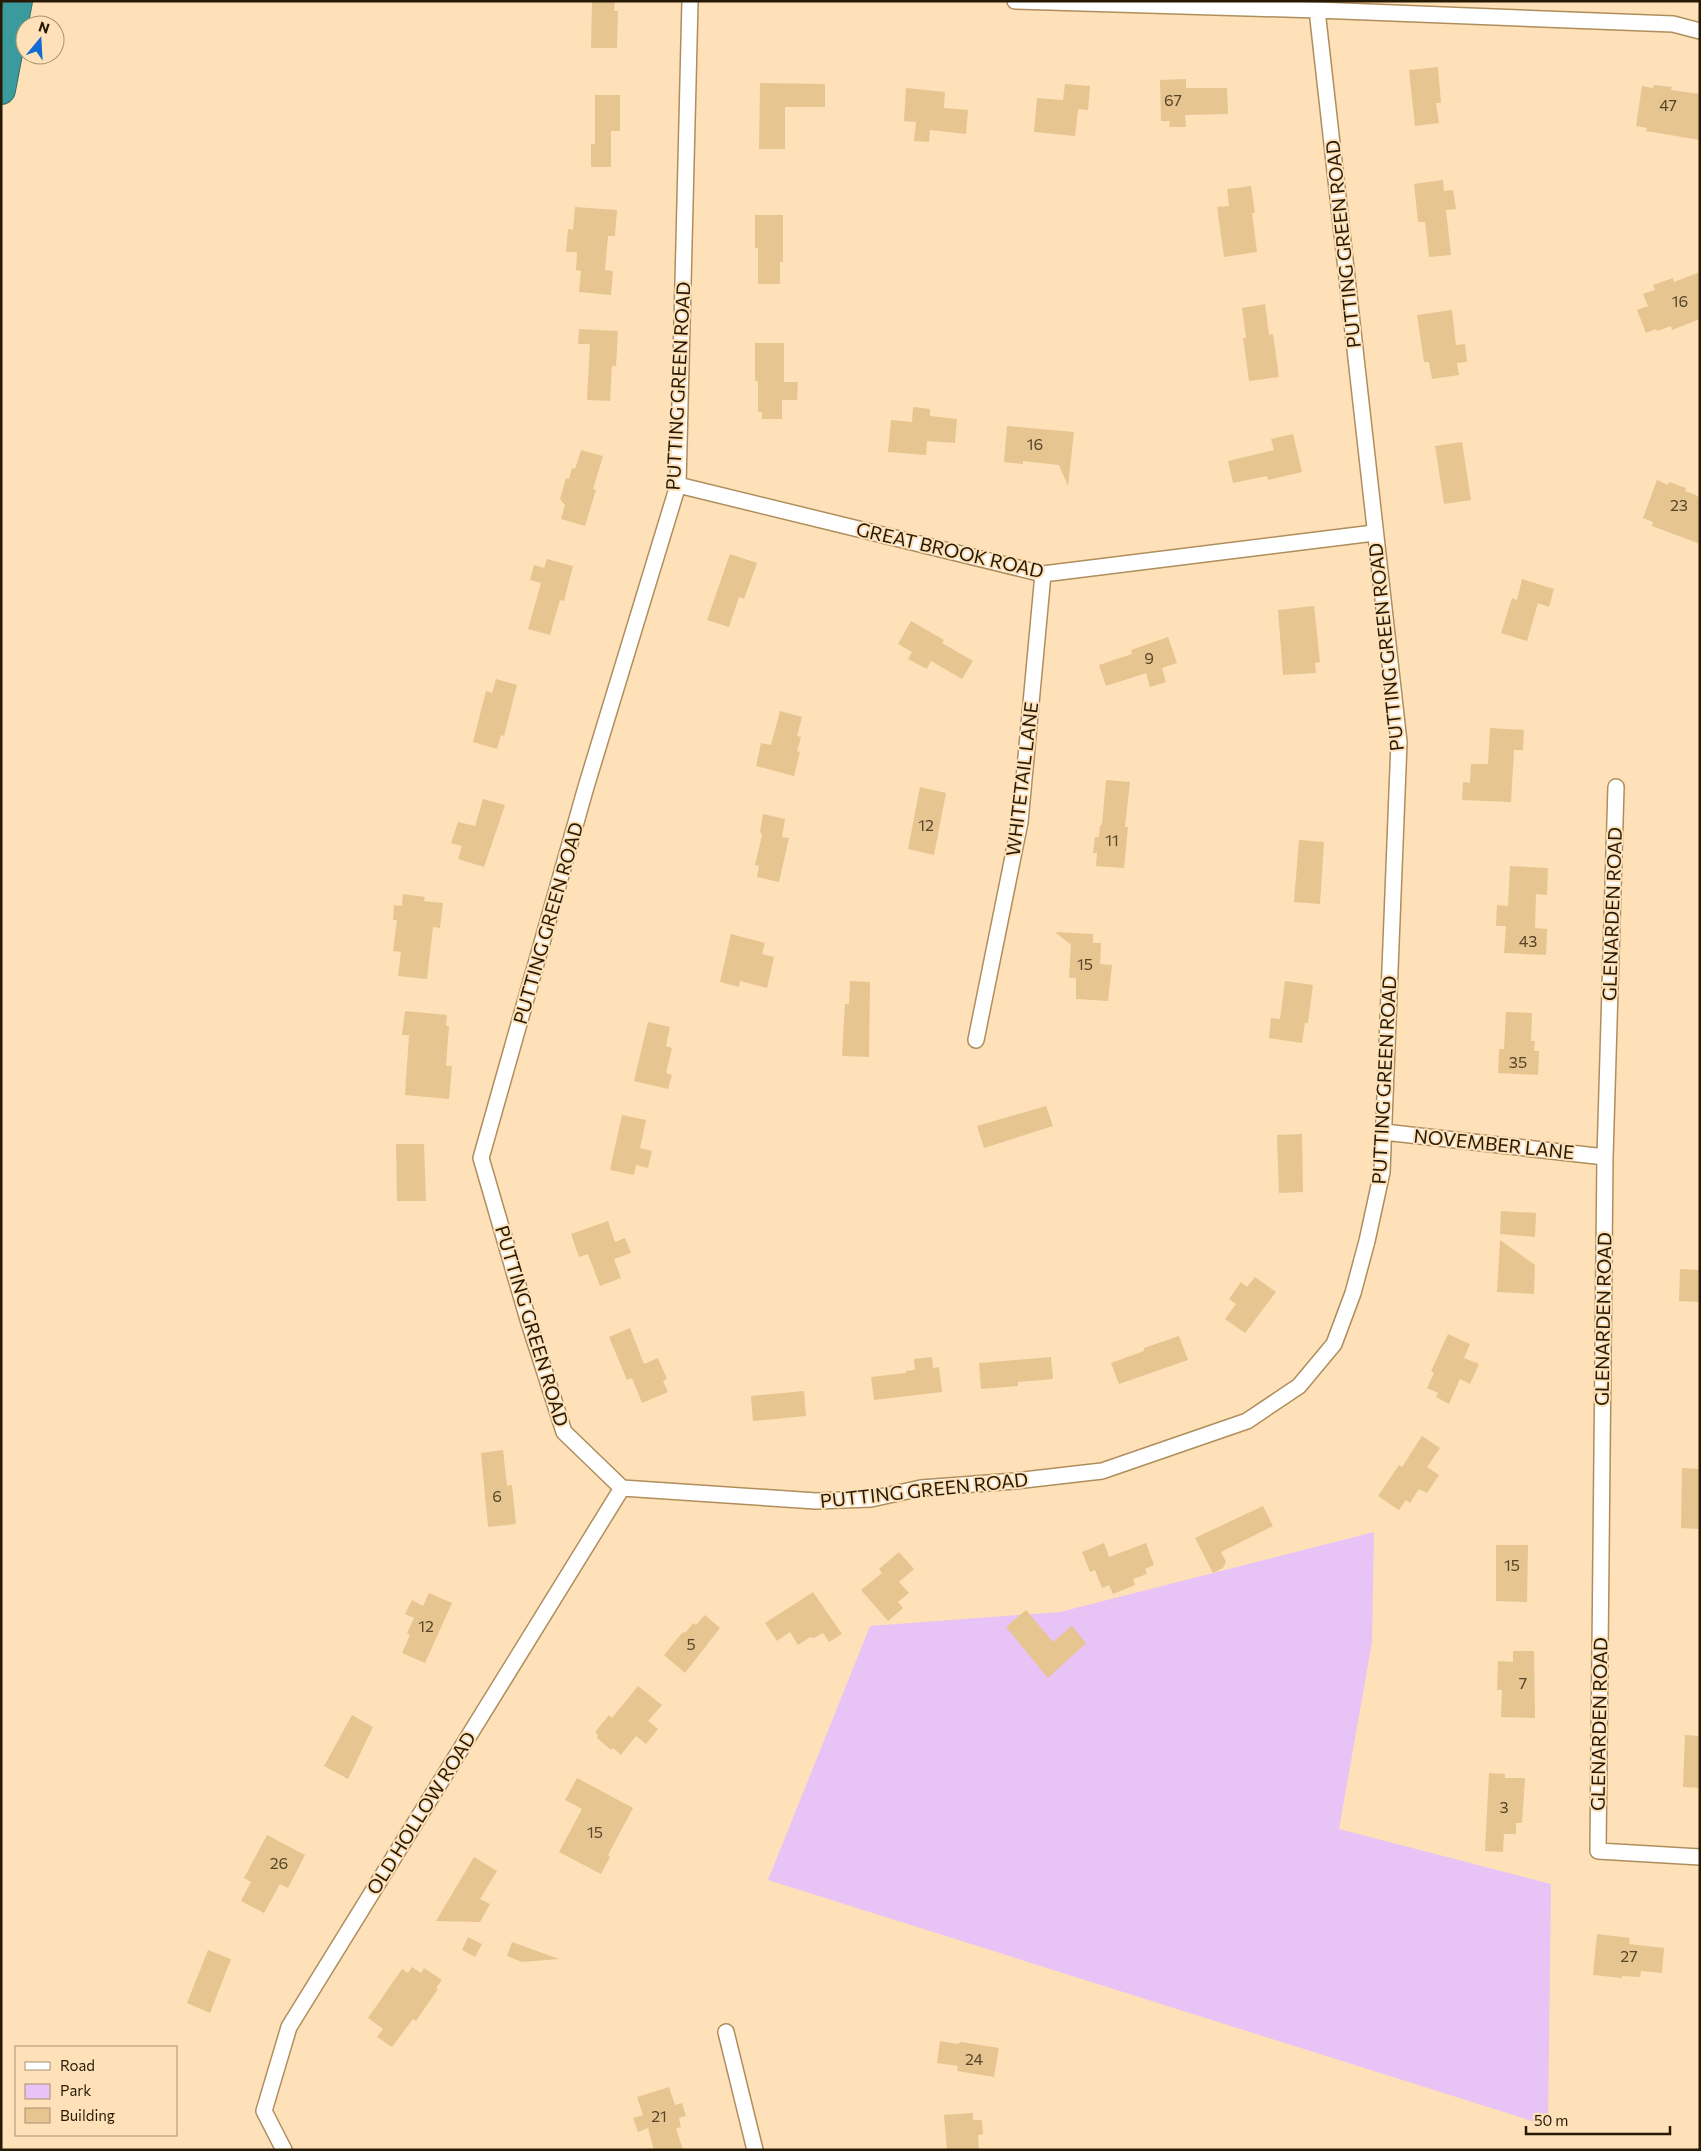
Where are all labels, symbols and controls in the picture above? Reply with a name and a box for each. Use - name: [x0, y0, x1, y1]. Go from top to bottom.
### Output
- north arrow: [15, 15, 65, 65]
- text: N: [37, 17, 52, 37]
- house number: 67: [1164, 90, 1182, 109]
- house number: 47: [1659, 95, 1677, 114]
- street label: PUTTING GREEN ROAD: [1320, 139, 1365, 349]
- street label: PUTTING GREEN ROAD: [661, 281, 694, 491]
- house number: 16: [1672, 291, 1688, 310]
- house number: 16: [1027, 434, 1043, 453]
- house number: 23: [1670, 495, 1688, 514]
- street label: GREAT BROOK ROAD: [854, 517, 1046, 582]
- street label: PUTTING GREEN ROAD: [1363, 542, 1408, 752]
- house number: 9: [1144, 648, 1154, 667]
- street label: WHITETAIL LANE: [1001, 700, 1042, 857]
- house number: 12: [918, 815, 934, 834]
- street label: PUTTING GREEN ROAD: [508, 819, 587, 1026]
- street label: GLENARDEN ROAD: [1597, 827, 1626, 1001]
- house number: 11: [1105, 830, 1119, 849]
- house number: 43: [1519, 931, 1537, 950]
- house number: 15: [1077, 954, 1093, 973]
- street label: PUTTING GREEN ROAD: [1367, 975, 1400, 1185]
- house number: 35: [1509, 1052, 1527, 1071]
- street label: NOVEMBER LANE: [1413, 1124, 1576, 1163]
- street label: PUTTING GREEN ROAD: [491, 1223, 574, 1429]
- street label: GLENARDEN ROAD: [1589, 1232, 1616, 1406]
- street label: PUTTING GREEN ROAD: [819, 1467, 1029, 1512]
- house number: 6: [492, 1486, 502, 1505]
- house number: 15: [1504, 1555, 1520, 1574]
- house number: 12: [418, 1616, 434, 1635]
- house number: 5: [686, 1634, 696, 1653]
- street label: GLENARDEN ROAD: [1585, 1637, 1612, 1811]
- house number: 7: [1519, 1673, 1527, 1692]
- street label: OLD HOLLOW ROAD: [361, 1727, 480, 1898]
- house number: 3: [1499, 1797, 1509, 1816]
- house number: 15: [587, 1822, 603, 1841]
- house number: 26: [270, 1853, 288, 1872]
- house number: 27: [1620, 1946, 1638, 1965]
- legend: [15, 2046, 178, 2136]
- house number: 24: [965, 2049, 983, 2068]
- text: Road: [60, 2056, 95, 2074]
- text: Park: [60, 2081, 91, 2099]
- scale bar: [1526, 2104, 1670, 2136]
- text: Building: [60, 2106, 115, 2124]
- house number: 21: [651, 2106, 667, 2125]
- text: 50 m: [1534, 2111, 1568, 2129]

